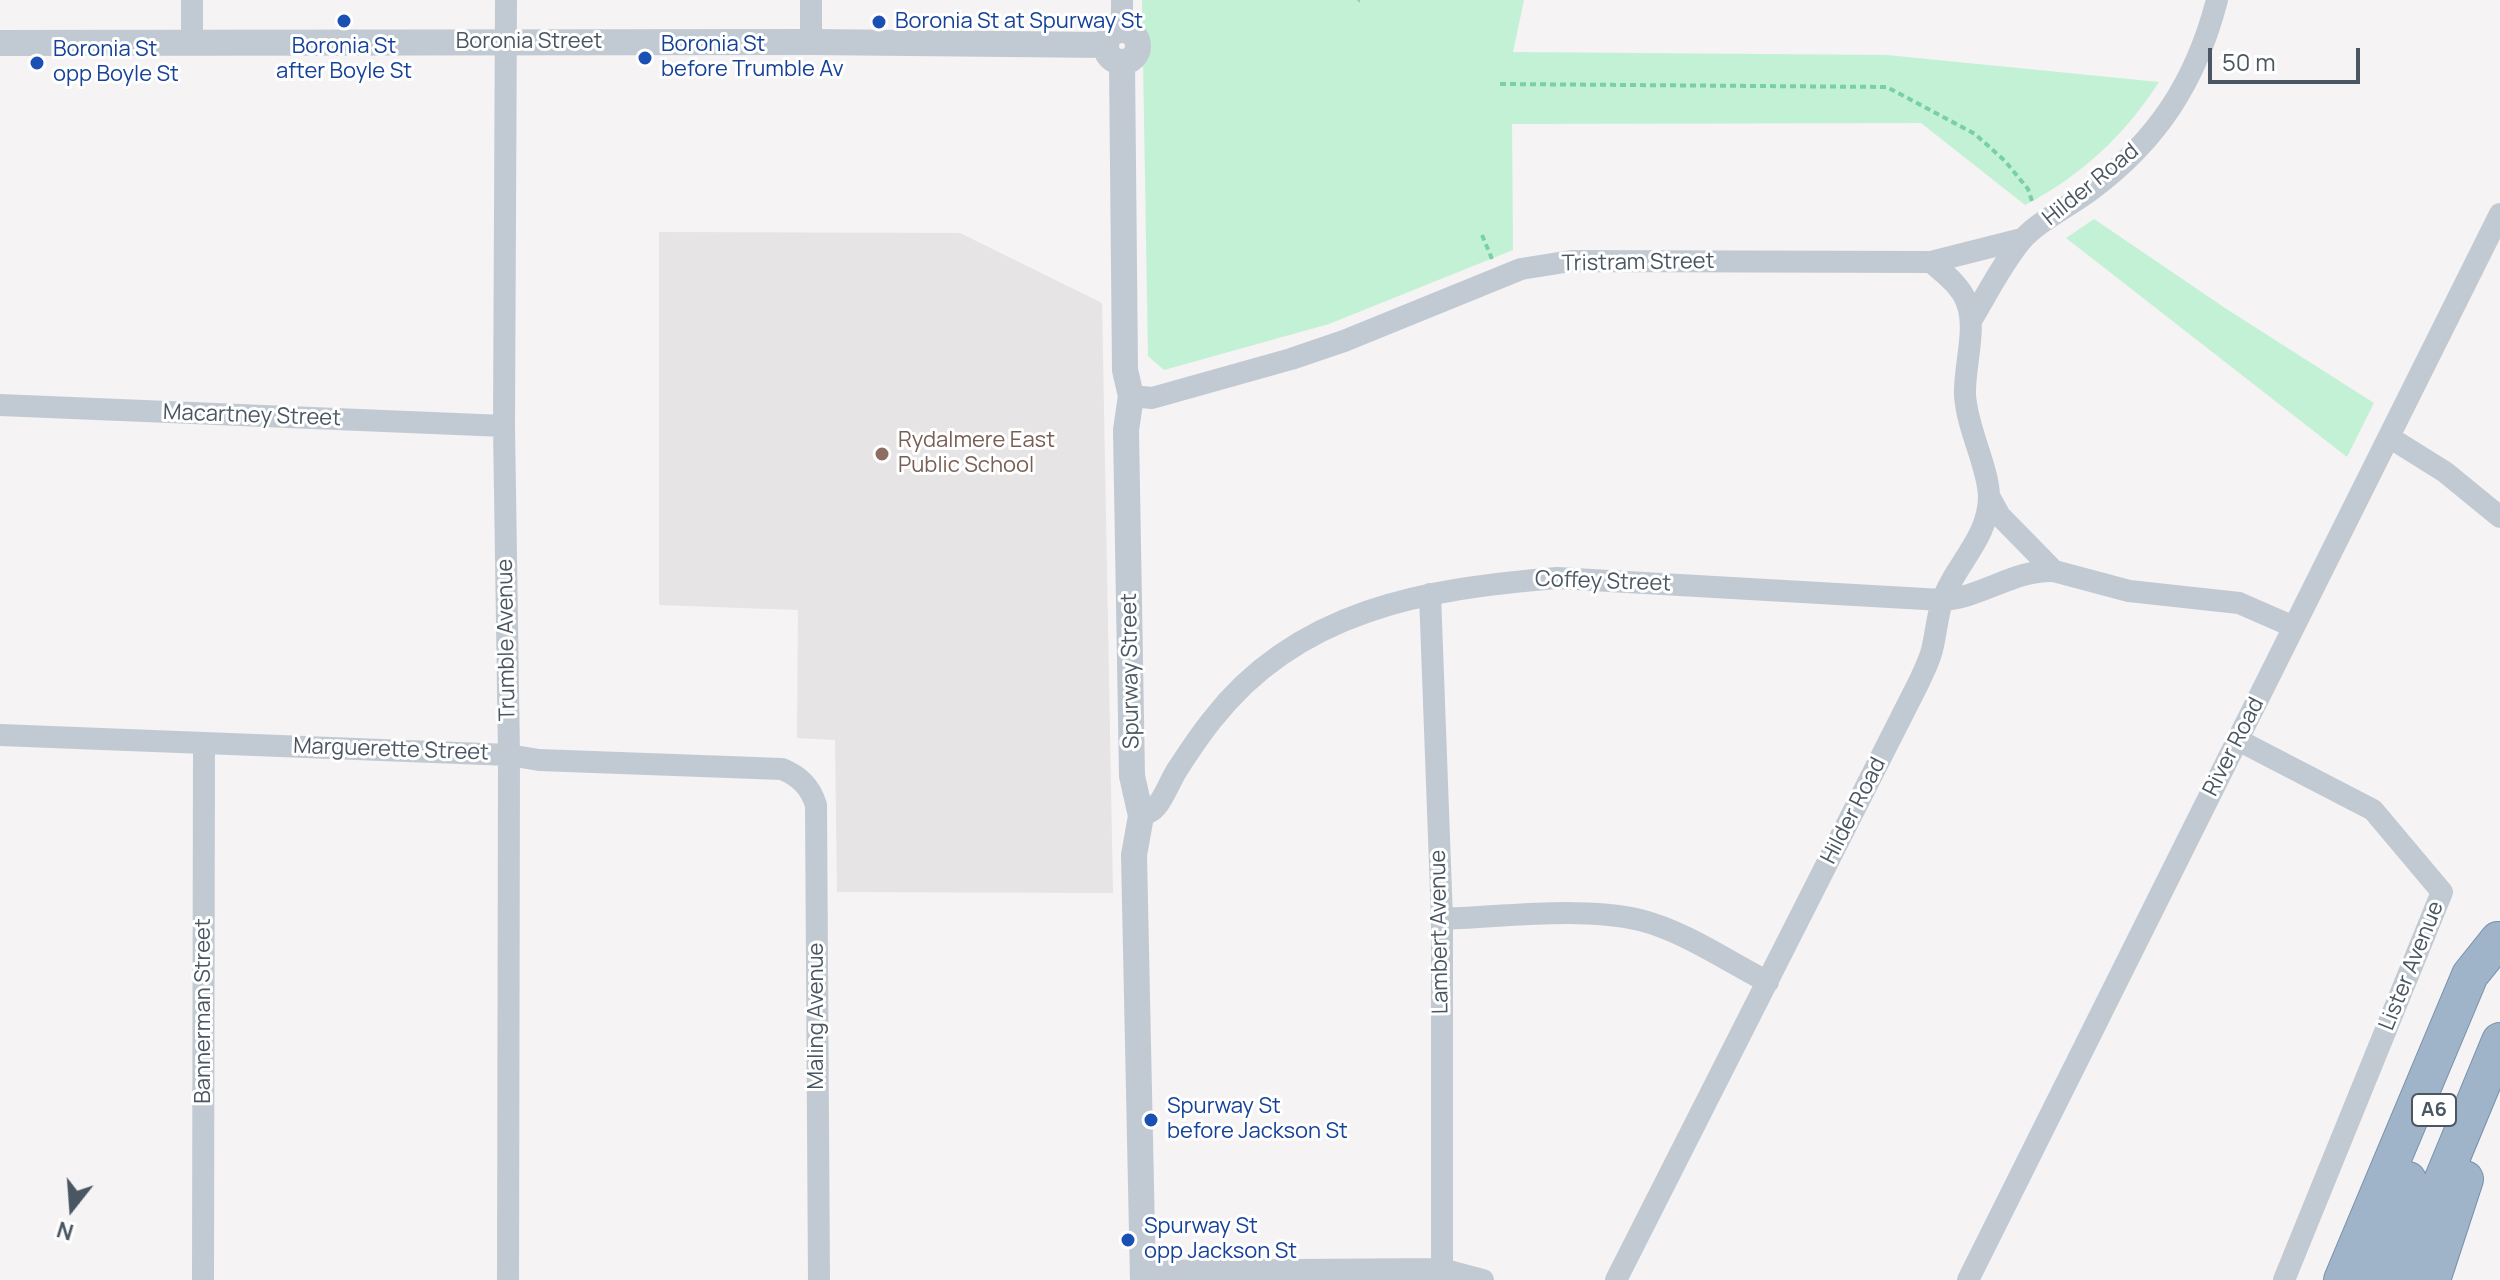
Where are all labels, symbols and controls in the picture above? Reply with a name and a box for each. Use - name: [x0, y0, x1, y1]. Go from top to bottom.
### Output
- place label: Boronia St at Spurway St: [895, 9, 1143, 35]
- marker: Boronia St after Boyle St: [335, 12, 353, 30]
- marker: Boronia St at Spurway St: [870, 13, 888, 31]
- street label: Boronia Street: [456, 29, 602, 55]
- place label: Boronia St before Trumble Av: [661, 32, 844, 84]
- scale bar: [2212, 32, 2364, 82]
- place label: Boronia St after Boyle St: [276, 34, 412, 86]
- place label: Boronia St opp Boyle St: [53, 37, 179, 88]
- text: 50 m: [2222, 45, 2276, 78]
- marker: Boronia St before Trumble Av: [636, 49, 654, 67]
- marker: Boronia St opp Boyle St: [28, 54, 46, 72]
- street label: Hilder Road: [2038, 138, 2144, 232]
- street label: Tristram Street: [1561, 248, 1715, 278]
- street label: Macartney Street: [163, 400, 341, 432]
- place label: Rydalmere East Public School: [898, 428, 1055, 480]
- marker: Rydalmere East Public School: [873, 445, 891, 463]
- street label: Trumble Avenue: [492, 559, 522, 721]
- street label: Coffey Street: [1535, 566, 1671, 598]
- street label: Spurway Street: [1116, 593, 1146, 749]
- street label: River Road: [2198, 693, 2270, 801]
- street label: Marguerette Street: [293, 733, 489, 767]
- street label: Hilder Road: [1816, 753, 1892, 869]
- street label: Lambert Avenue: [1425, 850, 1455, 1014]
- street label: Lister Avenue: [2374, 898, 2450, 1034]
- street label: Bannerman Street: [191, 918, 217, 1104]
- street label: Maling Avenue: [804, 943, 830, 1089]
- place label: Spurway St before Jackson St: [1167, 1094, 1348, 1146]
- road number: A6: [2412, 1094, 2456, 1126]
- marker: Spurway St before Jackson St: [1142, 1111, 1160, 1129]
- north arrow: [32, 1168, 112, 1248]
- text: N: [53, 1214, 77, 1248]
- place label: Spurway St opp Jackson St: [1144, 1214, 1297, 1266]
- marker: Spurway St opp Jackson St: [1119, 1231, 1137, 1249]

